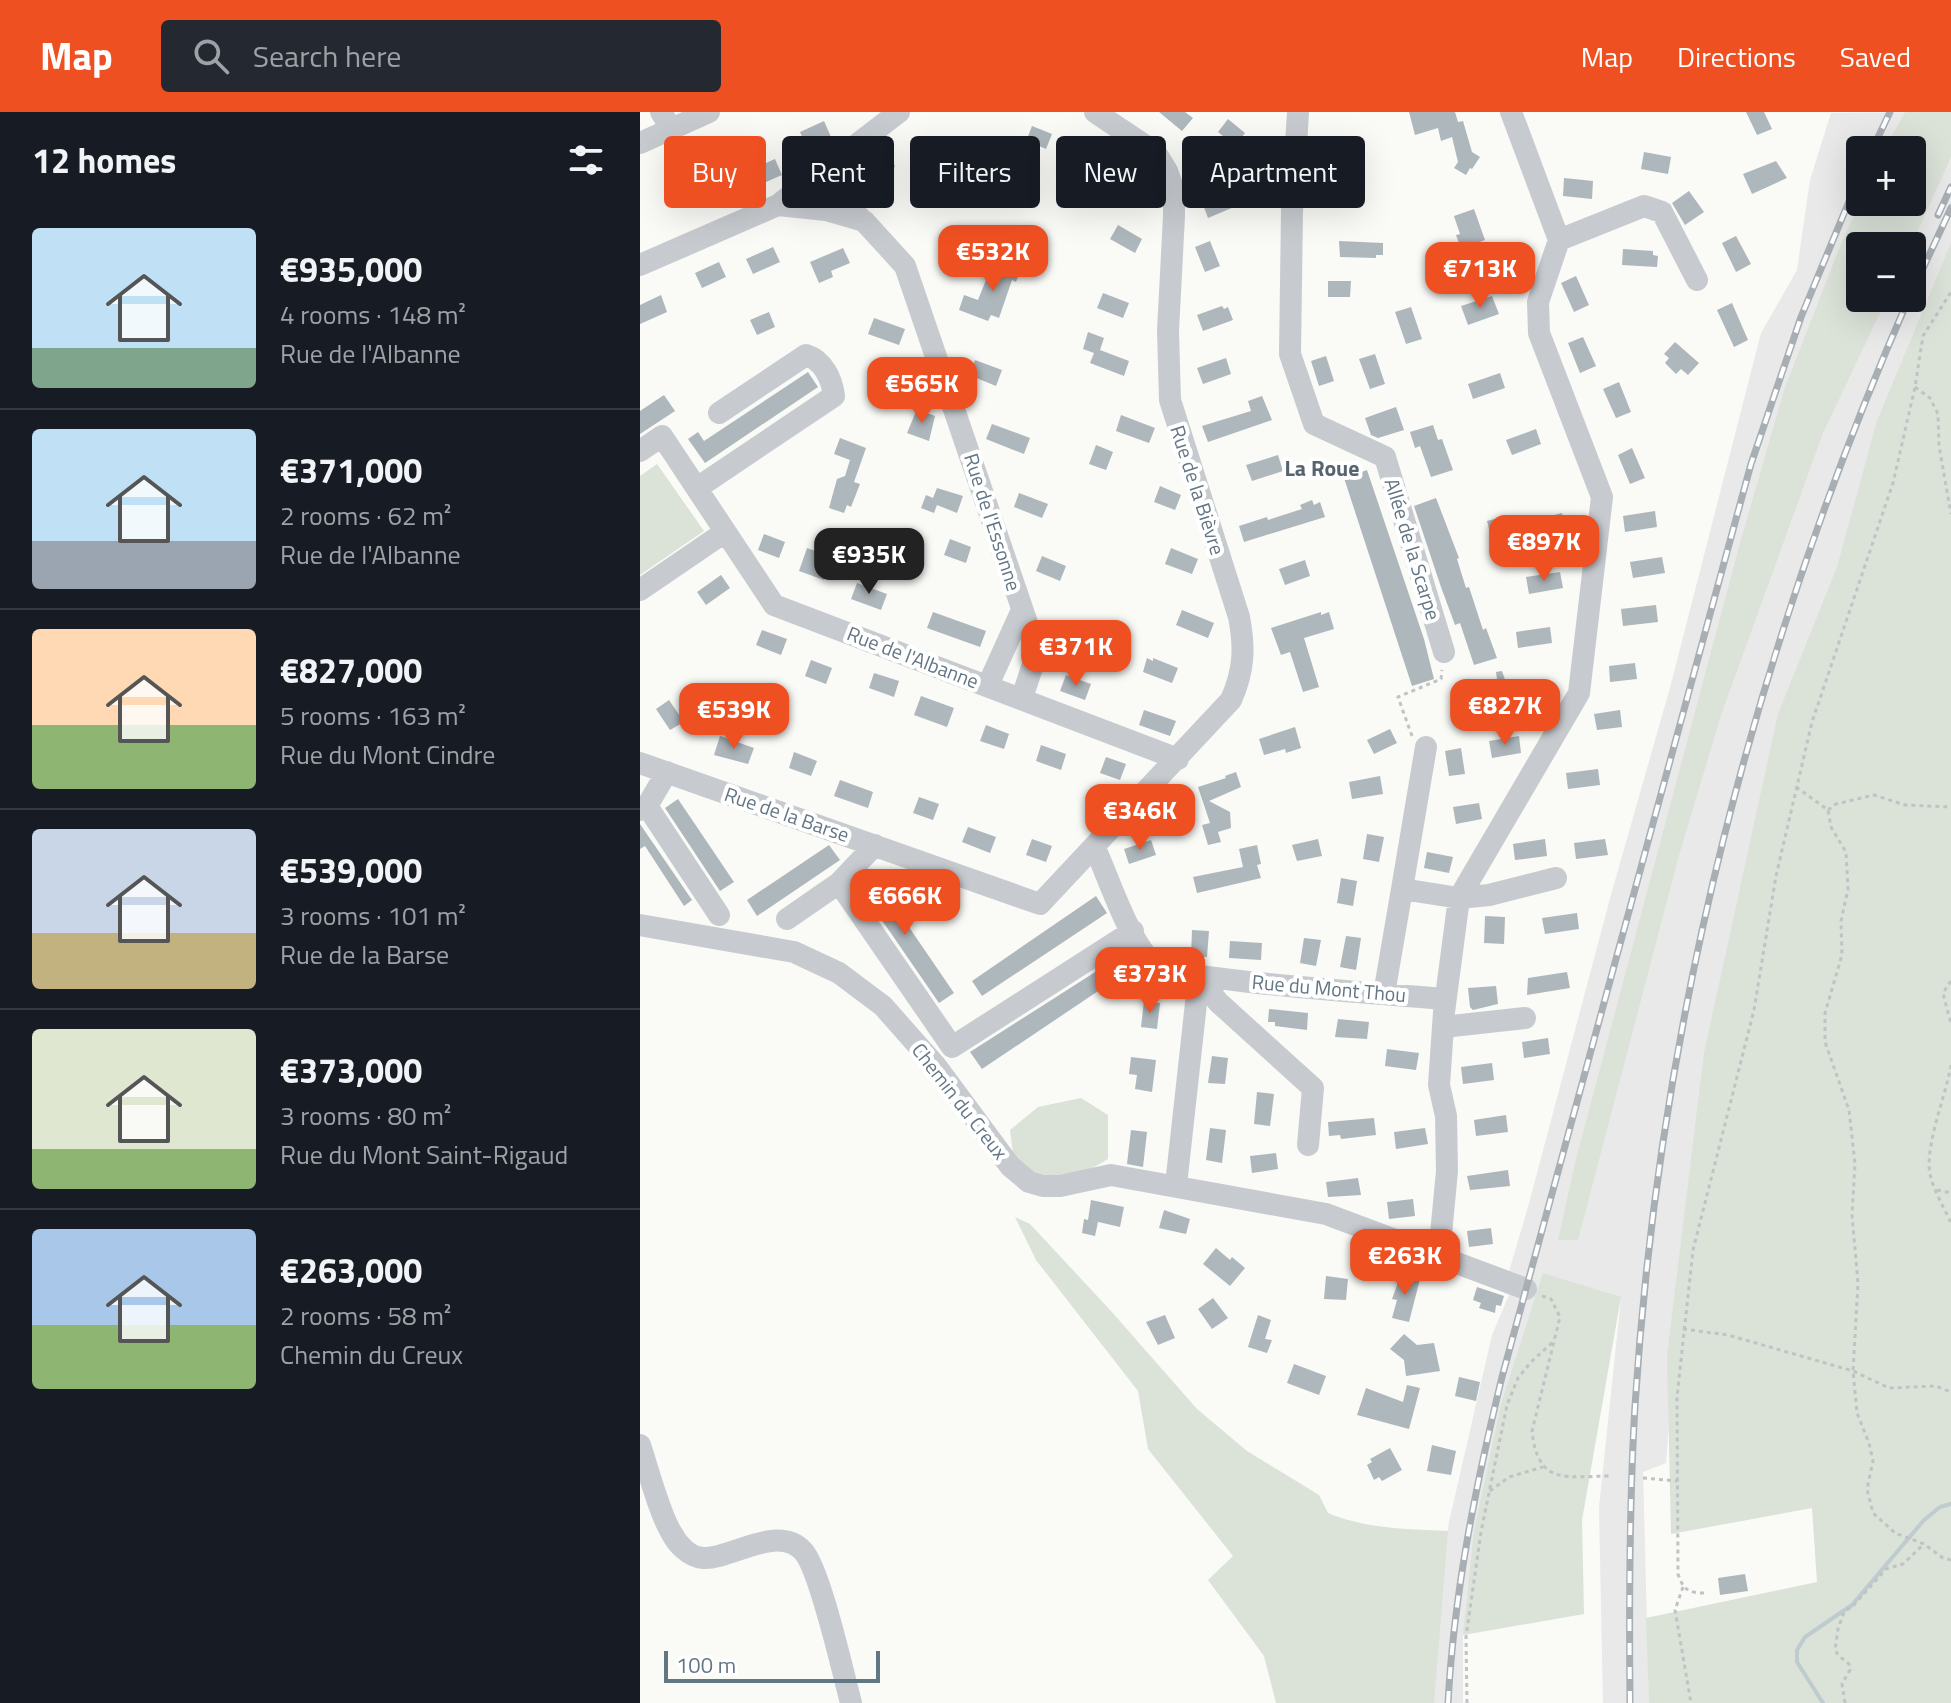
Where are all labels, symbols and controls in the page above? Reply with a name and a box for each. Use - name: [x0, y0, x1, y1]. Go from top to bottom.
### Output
- search box: [161, 20, 721, 92]
- text: Map: [40, 27, 113, 85]
- text: Search here: [253, 33, 402, 79]
- icon: search: [189, 34, 233, 78]
- text: Map: [1581, 35, 1633, 78]
- text: Directions: [1677, 35, 1796, 78]
- text: Saved: [1840, 35, 1911, 78]
- text: 12 homes: [32, 134, 176, 186]
- chip: Buy: [664, 136, 766, 208]
- chip: Rent: [782, 136, 894, 208]
- chip: Filters: [910, 136, 1040, 208]
- chip: New: [1056, 136, 1166, 208]
- chip: Apartment: [1182, 136, 1365, 208]
- map controls: [1846, 136, 1926, 312]
- button: +: [1846, 136, 1926, 216]
- icon: filters: [564, 138, 608, 182]
- pin: €532K: [937, 225, 1049, 293]
- text: €532K: [956, 231, 1030, 270]
- button: −: [1846, 232, 1926, 312]
- pin: €713K: [1424, 242, 1536, 310]
- text: €935,000: [280, 243, 422, 295]
- text: €713K: [1443, 248, 1517, 287]
- icon: home: [96, 260, 192, 356]
- text: 4 rooms · 148 m²: [280, 295, 466, 334]
- text: Rue de l'Albanne: [280, 334, 461, 373]
- pin: €565K: [866, 357, 978, 425]
- text: €565K: [885, 363, 959, 402]
- street label: Rue de la Bièvre: [1162, 421, 1234, 559]
- text: €371,000: [280, 444, 422, 496]
- street label: Rue de l'Essonne: [956, 449, 1030, 595]
- district label: La Roue: [1284, 451, 1360, 485]
- icon: home: [96, 461, 192, 557]
- street label: Allée de la Scarpe: [1377, 474, 1449, 624]
- text: 2 rooms · 62 m²: [280, 496, 451, 535]
- pin: €897K: [1488, 515, 1600, 583]
- text: €897K: [1507, 521, 1581, 560]
- pin: €935K: [813, 528, 925, 596]
- text: €935K: [832, 534, 906, 573]
- text: Rue de l'Albanne: [280, 535, 461, 574]
- street label: Rue de l'Albanne: [843, 618, 983, 696]
- pin: €371K: [1020, 620, 1132, 688]
- text: €371K: [1039, 626, 1113, 665]
- text: €827,000: [280, 644, 422, 696]
- icon: home: [96, 661, 192, 757]
- pin: €827K: [1449, 679, 1561, 747]
- pin: €539K: [678, 683, 790, 751]
- text: €827K: [1468, 685, 1542, 724]
- text: €539K: [697, 689, 771, 728]
- text: 5 rooms · 163 m²: [280, 696, 466, 735]
- text: Rue du Mont Cindre: [280, 735, 495, 774]
- street label: Rue de la Barse: [720, 778, 854, 850]
- pin: €346K: [1084, 784, 1196, 852]
- text: €346K: [1103, 790, 1177, 829]
- text: €539,000: [280, 844, 422, 896]
- icon: home: [96, 861, 192, 957]
- pin: €666K: [849, 869, 961, 937]
- text: €666K: [868, 875, 942, 914]
- text: 3 rooms · 101 m²: [280, 896, 466, 935]
- text: Rue de la Barse: [280, 935, 449, 974]
- pin: €373K: [1094, 947, 1206, 1015]
- text: €373K: [1113, 953, 1187, 992]
- street label: Rue du Mont Thou: [1251, 966, 1407, 1010]
- street label: Chemin du Creux: [904, 1036, 1016, 1166]
- text: €373,000: [280, 1044, 422, 1096]
- icon: home: [96, 1061, 192, 1157]
- text: 3 rooms · 80 m²: [280, 1096, 451, 1135]
- text: Rue du Mont Saint-Rigaud: [280, 1135, 568, 1174]
- pin: €263K: [1349, 1229, 1461, 1297]
- text: €263K: [1368, 1235, 1442, 1274]
- text: €263,000: [280, 1244, 422, 1296]
- icon: home: [96, 1261, 192, 1357]
- text: 2 rooms · 58 m²: [280, 1296, 451, 1335]
- text: Chemin du Creux: [280, 1335, 463, 1374]
- scale bar: [664, 1647, 880, 1683]
- text: 100 m: [676, 1648, 736, 1682]

